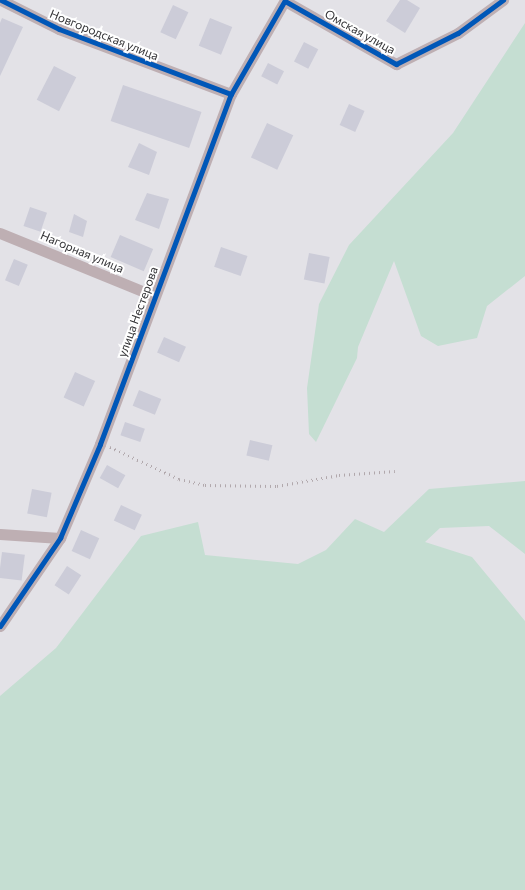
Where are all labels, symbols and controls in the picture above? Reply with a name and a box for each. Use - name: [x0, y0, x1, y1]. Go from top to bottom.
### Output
- street label: Новгородская улица: [48, 7, 160, 63]
- street label: Омская улица: [322, 7, 398, 57]
- street label: Нагорная улица: [38, 228, 126, 276]
- street label: улица Нестерова: [115, 265, 161, 359]

